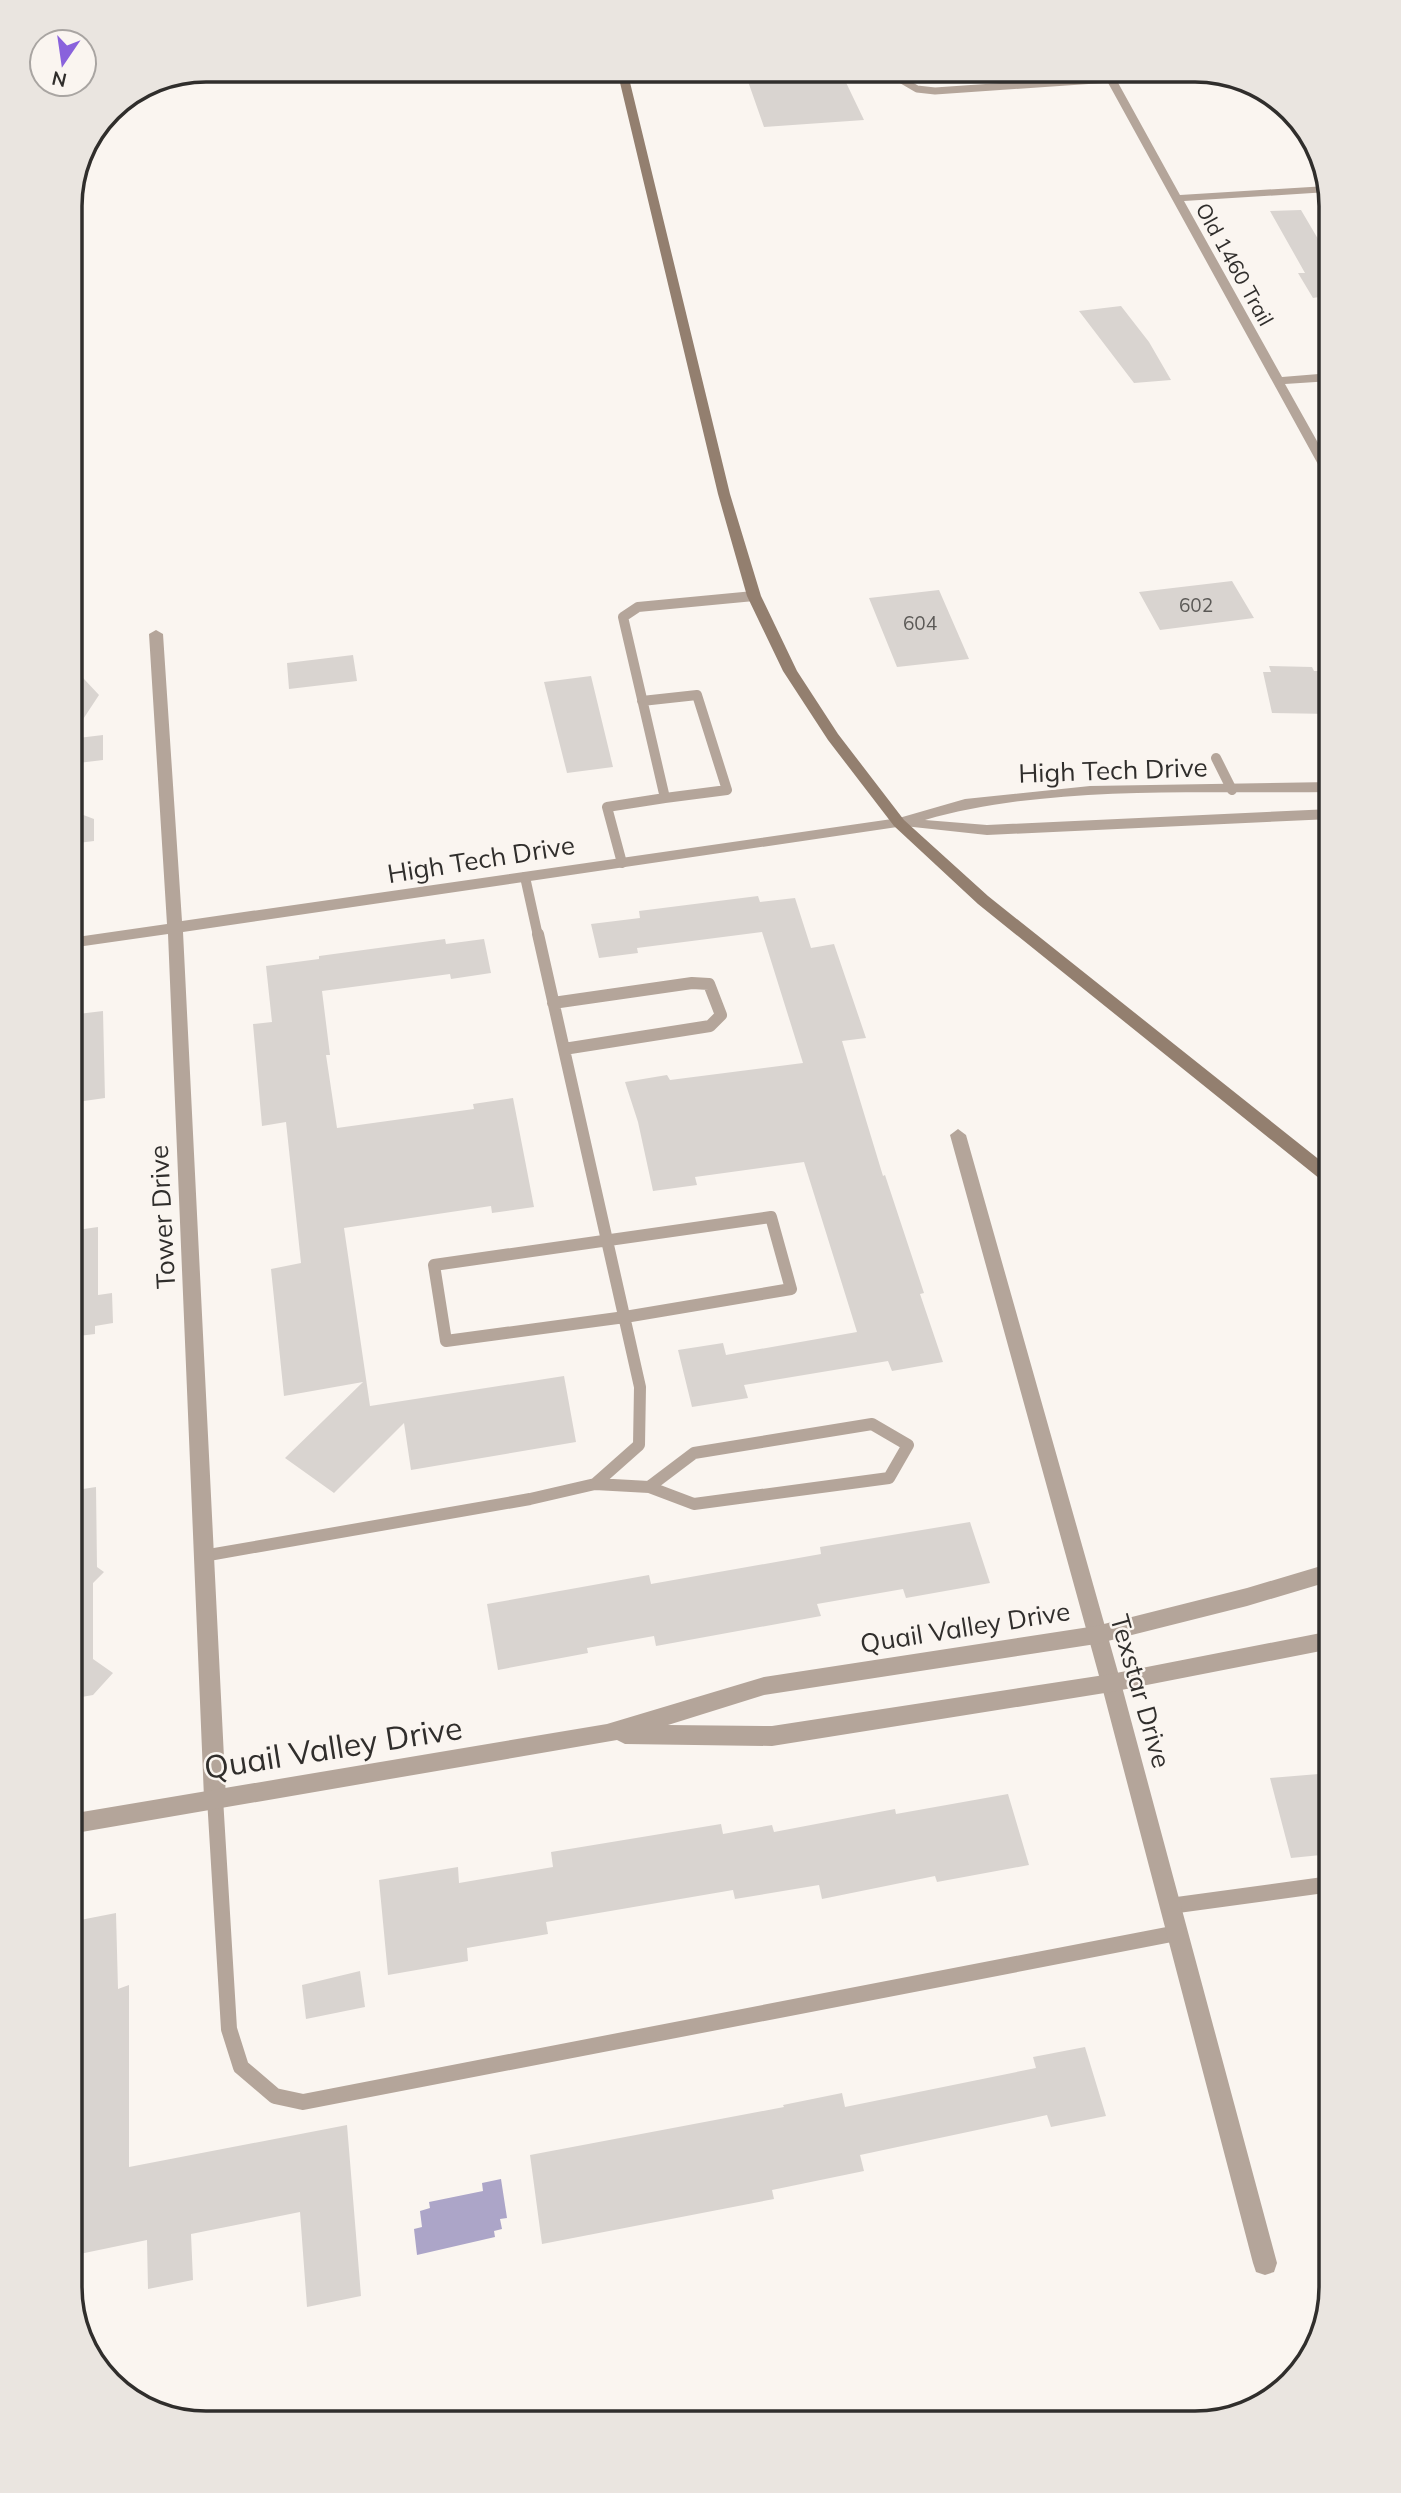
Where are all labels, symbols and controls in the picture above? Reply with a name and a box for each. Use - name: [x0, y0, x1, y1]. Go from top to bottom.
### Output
- north arrow: [28, 28, 98, 98]
- text: N: [49, 66, 69, 93]
- street label: Old 1460 Trail: [1191, 198, 1279, 330]
- house number: 602: [1179, 593, 1213, 617]
- house number: 604: [903, 611, 937, 635]
- street label: High Tech Drive: [1018, 750, 1208, 790]
- street label: High Tech Drive: [385, 828, 577, 890]
- street label: Tower Drive: [142, 1144, 182, 1290]
- street label: Quail Valley Drive: [858, 1594, 1072, 1660]
- street label: Texstar Drive: [1103, 1610, 1179, 1772]
- street label: Quail Valley Drive: [201, 1707, 465, 1787]

